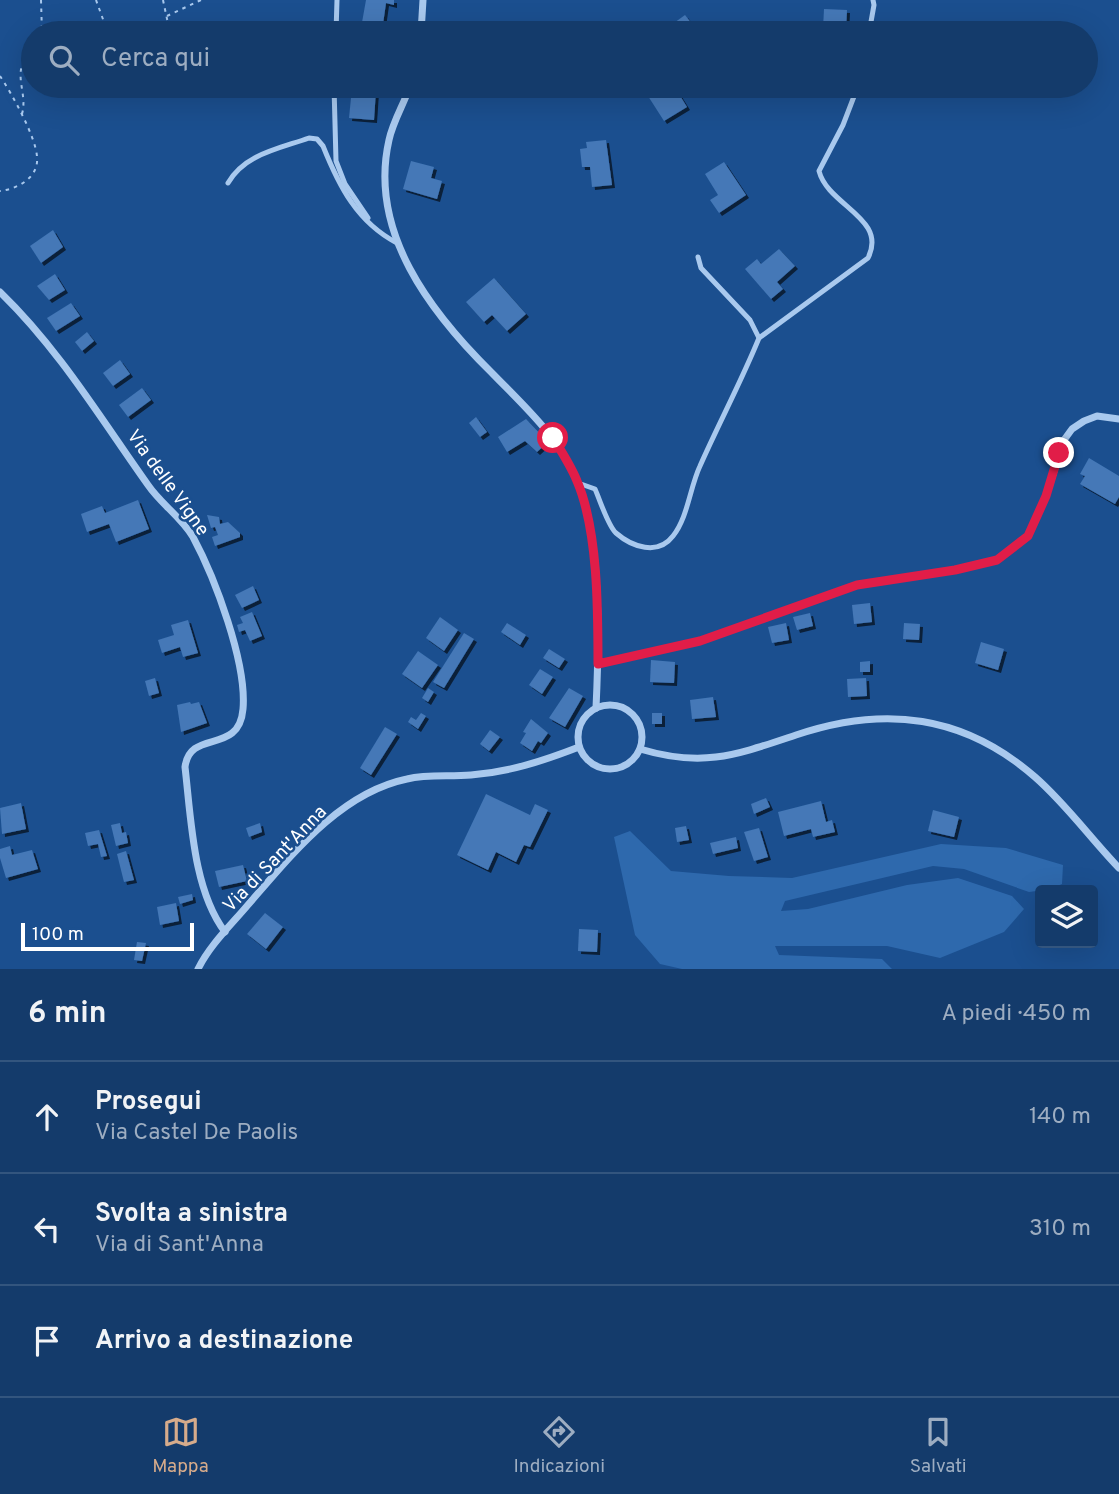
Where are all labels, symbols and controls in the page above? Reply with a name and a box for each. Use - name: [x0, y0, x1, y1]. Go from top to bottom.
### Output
- search box: [21, 21, 1098, 98]
- icon: search: [45, 41, 83, 79]
- text: Cerca qui: [101, 43, 210, 76]
- route start: [537, 422, 568, 453]
- street label: Via delle Vigne: [121, 425, 214, 541]
- route end: [1043, 437, 1074, 468]
- street label: Via di Sant'Anna: [218, 801, 333, 918]
- map controls: [1035, 885, 1098, 948]
- button: layers: [1035, 885, 1098, 948]
- scale bar: [21, 920, 194, 952]
- text: 100 m: [32, 923, 84, 947]
- text: 6 min: [28, 996, 106, 1033]
- text: A piedi · 450 m: [942, 1000, 1091, 1029]
- text: Prosegui: [95, 1086, 202, 1119]
- icon: ahead: [28, 1098, 66, 1136]
- text: 140 m: [1029, 1103, 1091, 1132]
- text: Via Castel De Paolis: [95, 1119, 298, 1148]
- text: Svolta a sinistra: [95, 1198, 288, 1231]
- icon: left: [28, 1210, 66, 1248]
- text: 310 m: [1029, 1215, 1091, 1244]
- text: Via di Sant'Anna: [95, 1231, 264, 1260]
- icon: arrive: [28, 1322, 66, 1360]
- text: Arrivo a destinazione: [95, 1325, 353, 1358]
- tab: Mappa: [152, 1413, 209, 1479]
- tab: Indicazioni: [513, 1413, 605, 1479]
- tab: Salvati: [910, 1413, 967, 1479]

